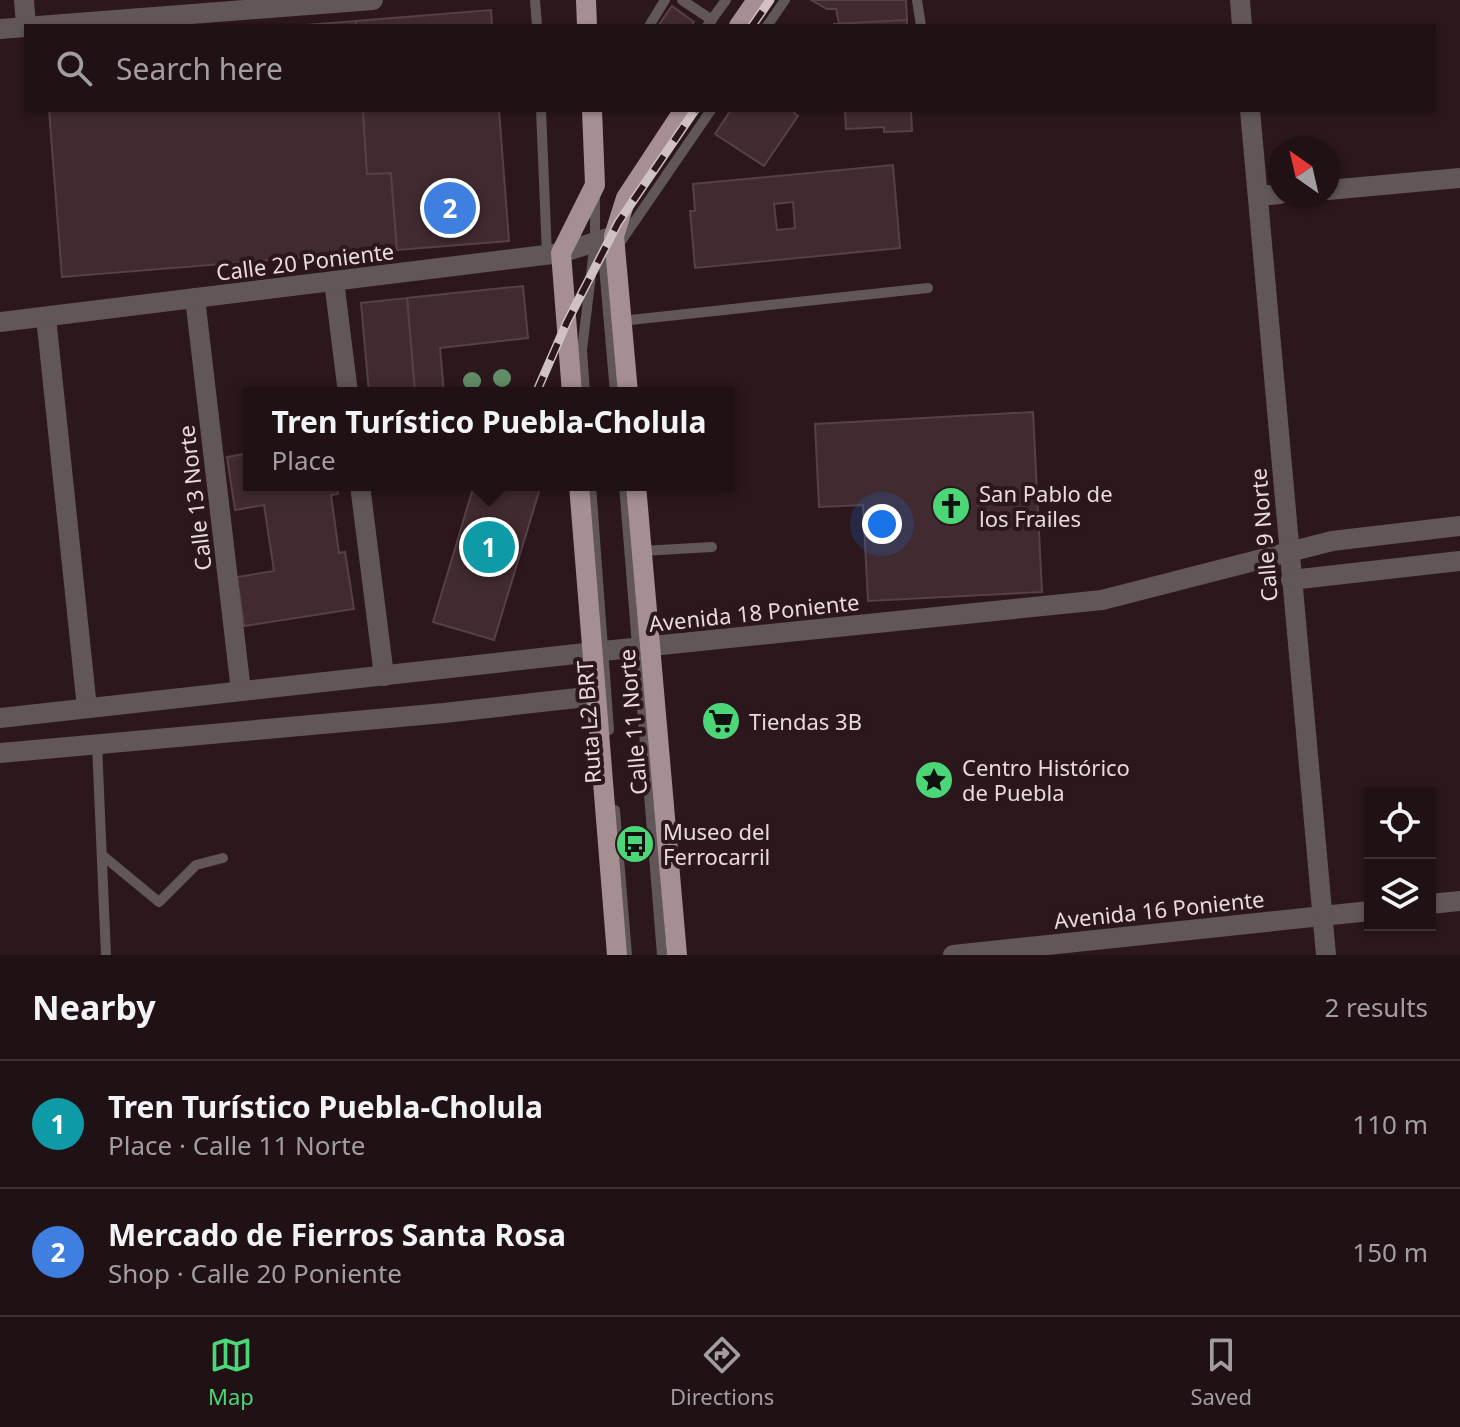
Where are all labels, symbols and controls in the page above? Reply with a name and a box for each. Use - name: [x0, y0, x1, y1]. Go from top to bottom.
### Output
- search box: [24, 24, 1436, 112]
- icon: search: [52, 46, 96, 90]
- text: Search here: [116, 48, 283, 89]
- north arrow: [1268, 136, 1340, 208]
- pin: 2: [424, 178, 476, 238]
- street label: Calle 20 Poniente: [214, 235, 396, 287]
- popup: [243, 387, 735, 491]
- text: Tren Turístico Puebla-Cholula: [272, 401, 706, 442]
- street label: Calle 13 Norte: [170, 424, 218, 572]
- text: Place: [272, 442, 336, 478]
- street label: Calle 9 Norte: [1242, 467, 1284, 603]
- place label: San Pablo de los Frailes: [979, 478, 1113, 533]
- church icon: San Pablo de los Frailes: [930, 485, 972, 527]
- your location: [862, 504, 902, 544]
- pin: 1: [463, 517, 515, 577]
- street label: Avenida 18 Poniente: [647, 586, 861, 638]
- street label: Calle 11 Norte: [611, 648, 653, 796]
- street label: Ruta L2 BRT: [569, 659, 607, 785]
- supermarket icon: Tiendas 3B: [700, 700, 742, 742]
- place label: Tiendas 3B: [749, 706, 862, 736]
- place label: Centro Histórico de Puebla: [962, 752, 1130, 807]
- place icon: Centro Histórico de Puebla: [913, 759, 955, 801]
- map controls: [1364, 787, 1436, 931]
- button: locate: [1364, 787, 1436, 859]
- place label: Museo del Ferrocarril: [663, 816, 770, 871]
- bus stop icon: Museo del Ferrocarril: [614, 823, 656, 865]
- button: layers: [1364, 859, 1436, 931]
- street label: Avenida 16 Poniente: [1052, 883, 1266, 935]
- text: Nearby: [32, 984, 156, 1030]
- text: 2 results: [1324, 989, 1428, 1025]
- text: Tren Turístico Puebla-Cholula: [108, 1086, 543, 1127]
- text: 1: [51, 1106, 65, 1142]
- text: 110 m: [1352, 1106, 1428, 1142]
- text: Place · Calle 11 Norte: [108, 1127, 365, 1163]
- text: Mercado de Fierros Santa Rosa: [108, 1214, 566, 1255]
- text: 2: [51, 1234, 65, 1270]
- text: 150 m: [1352, 1234, 1428, 1270]
- text: Shop · Calle 20 Poniente: [108, 1255, 402, 1291]
- tab: Map: [208, 1333, 254, 1411]
- tab: Directions: [670, 1333, 774, 1411]
- tab: Saved: [1190, 1333, 1252, 1411]

